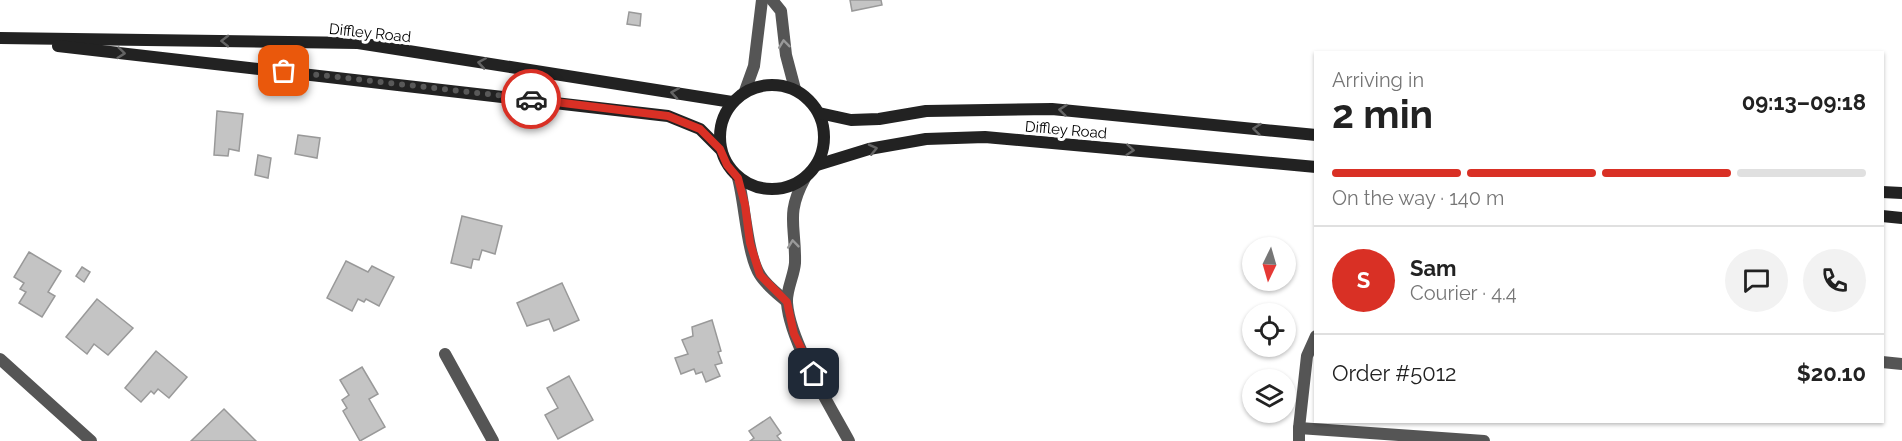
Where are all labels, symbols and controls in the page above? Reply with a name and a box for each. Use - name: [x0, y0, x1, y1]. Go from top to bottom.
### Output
- street label: Diffley Road: [328, 20, 412, 46]
- one-way arrow: [221, 35, 230, 47]
- one-way arrow: [778, 39, 791, 48]
- pin: [258, 45, 309, 96]
- one-way arrow: [116, 46, 125, 59]
- icon: bag: [267, 54, 300, 87]
- one-way arrow: [477, 57, 487, 69]
- text: Arriving in: [1332, 68, 1424, 92]
- courier: [501, 69, 561, 129]
- icon: car: [515, 83, 548, 116]
- one-way arrow: [670, 87, 679, 99]
- text: 09:13–09:18: [1742, 89, 1866, 115]
- text: 2 min: [1332, 91, 1433, 137]
- one-way arrow: [1059, 104, 1068, 117]
- street label: Diffley Road: [1024, 117, 1108, 143]
- one-way arrow: [1253, 123, 1262, 136]
- one-way arrow: [868, 143, 878, 156]
- one-way arrow: [1126, 143, 1135, 156]
- text: On the way · 140 m: [1332, 186, 1504, 210]
- north arrow: [1242, 237, 1296, 291]
- map controls: [1242, 237, 1296, 423]
- one-way arrow: [787, 240, 800, 249]
- button: chat: [1725, 249, 1788, 312]
- button: phone: [1803, 249, 1866, 312]
- text: Sam: [1410, 255, 1457, 281]
- text: S: [1357, 267, 1370, 293]
- text: Courier · 4.4: [1410, 281, 1517, 305]
- button: locate: [1242, 303, 1296, 357]
- pin: [788, 348, 839, 399]
- icon: home: [797, 357, 830, 390]
- text: Order #5012: [1332, 360, 1457, 386]
- text: $20.10: [1797, 360, 1866, 386]
- button: layers: [1242, 369, 1296, 423]

